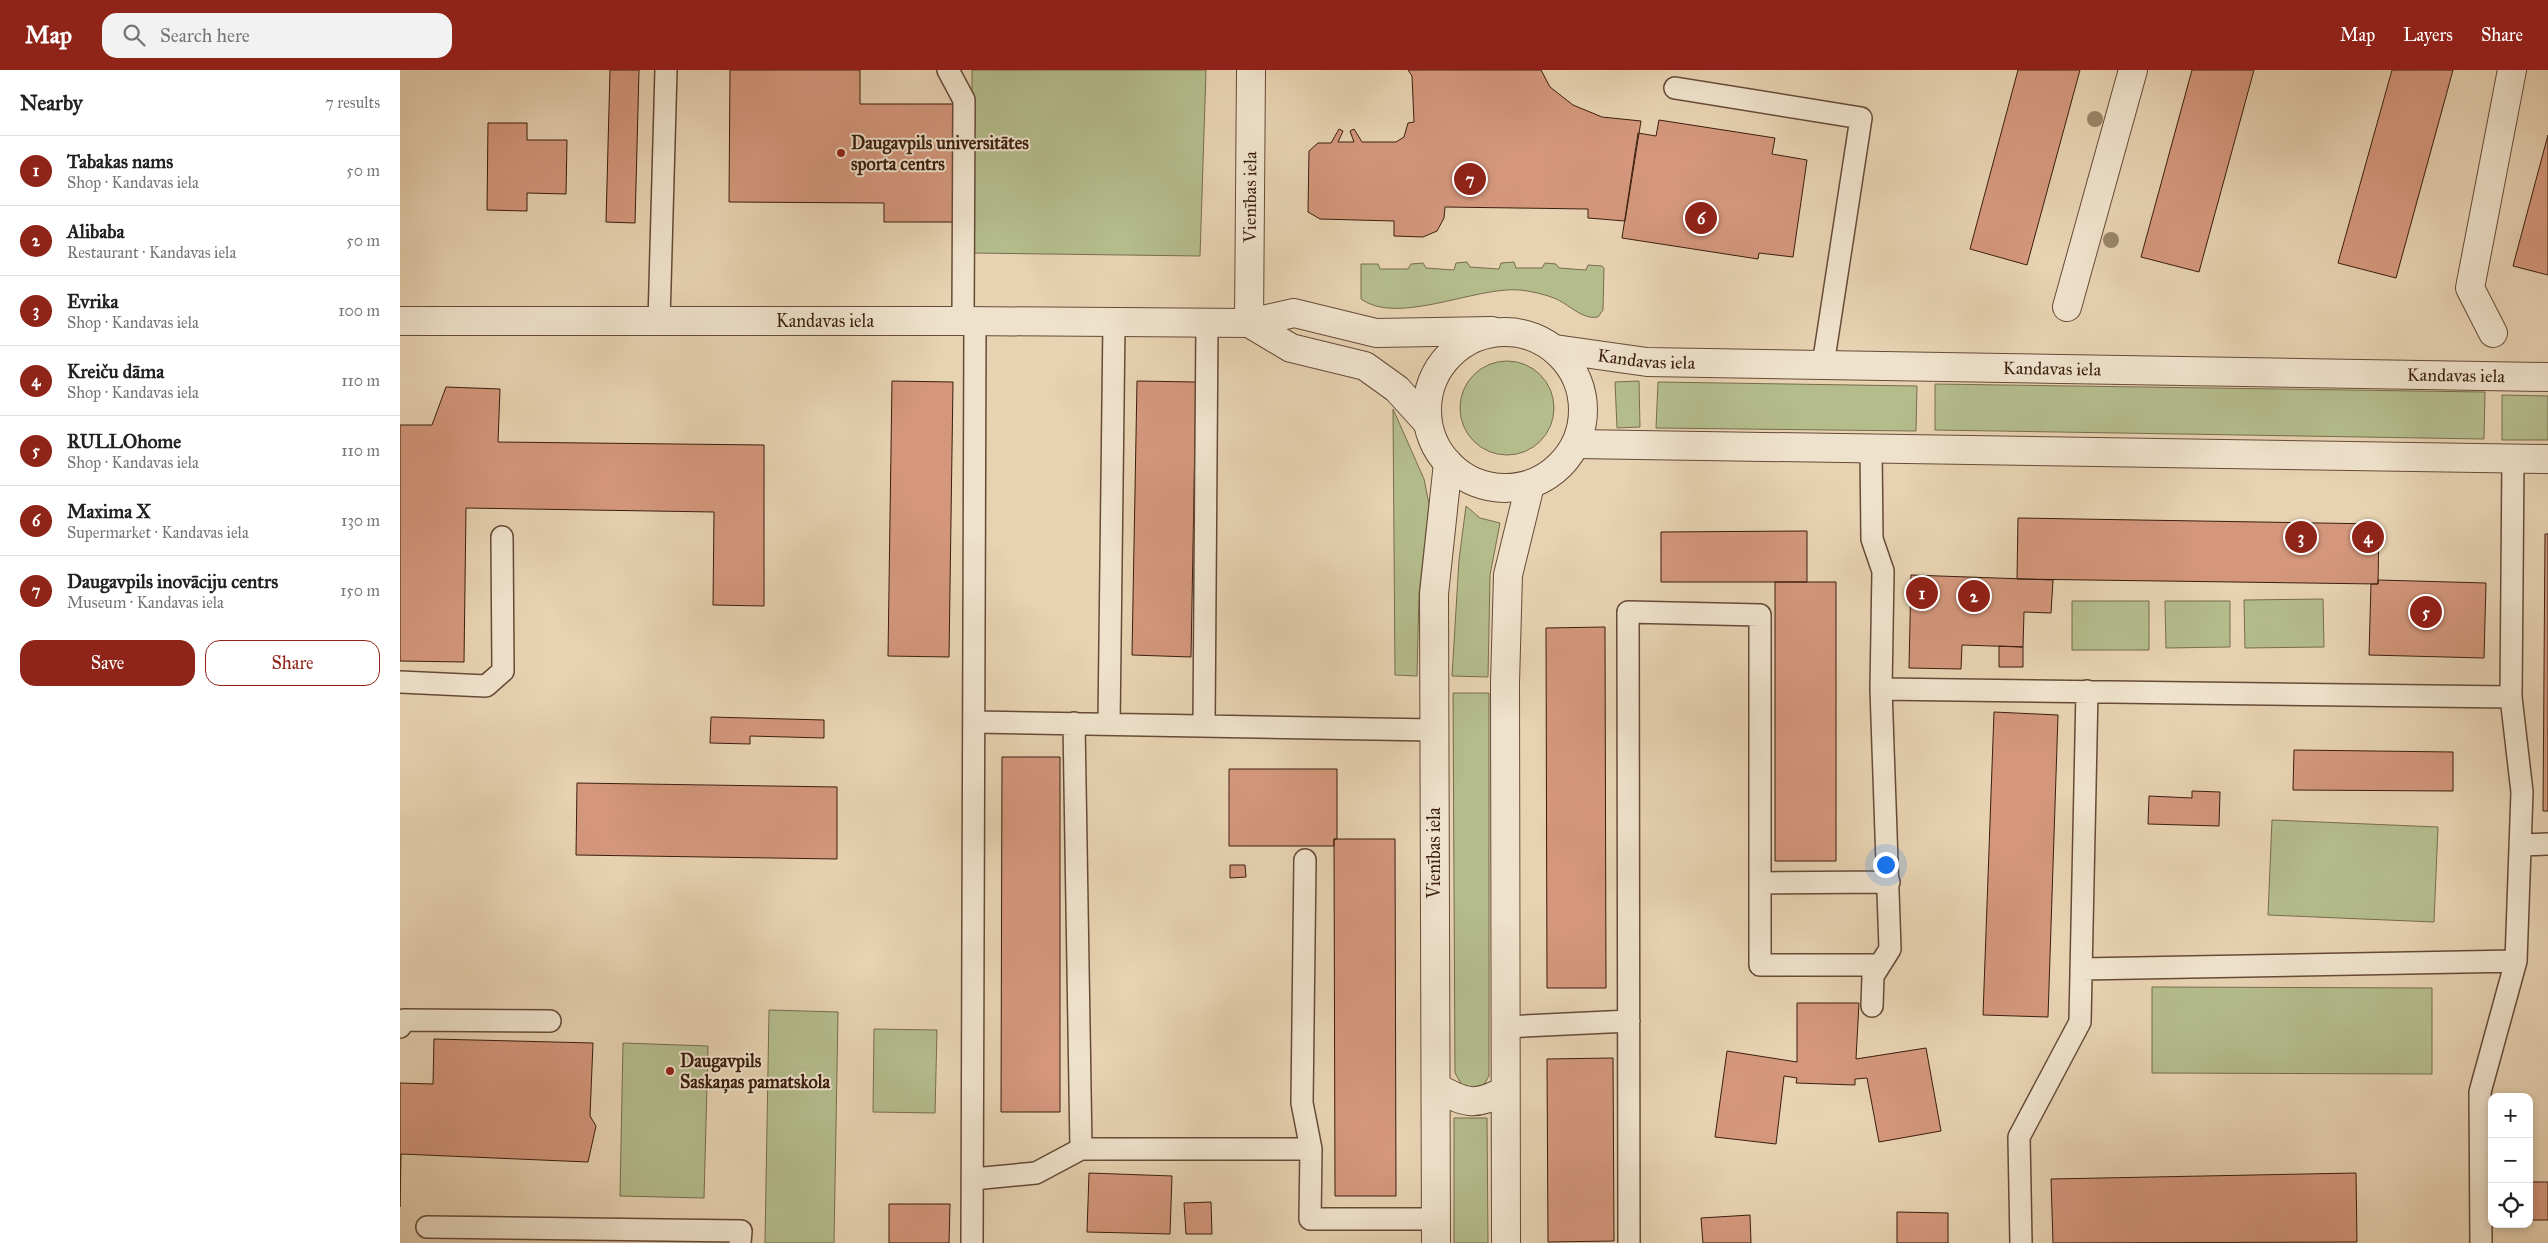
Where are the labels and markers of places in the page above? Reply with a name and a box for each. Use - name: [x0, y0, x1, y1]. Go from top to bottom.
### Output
- place label: Daugavpils universitātes sporta centrs: [851, 132, 1029, 176]
- marker: Daugavpils universitātes sporta centrs: [835, 147, 847, 159]
- pin: 7: [1454, 160, 1486, 198]
- pin: 6: [1685, 199, 1717, 237]
- pin: 3: [2285, 518, 2317, 556]
- pin: 4: [2352, 518, 2384, 556]
- pin: 1: [1906, 574, 1938, 612]
- pin: 2: [1958, 577, 1990, 615]
- pin: 5: [2410, 593, 2442, 631]
- place label: Daugavpils Saskaņas pamatskola: [680, 1050, 831, 1094]
- marker: Daugavpils Saskaņas pamatskola: [664, 1065, 676, 1077]

